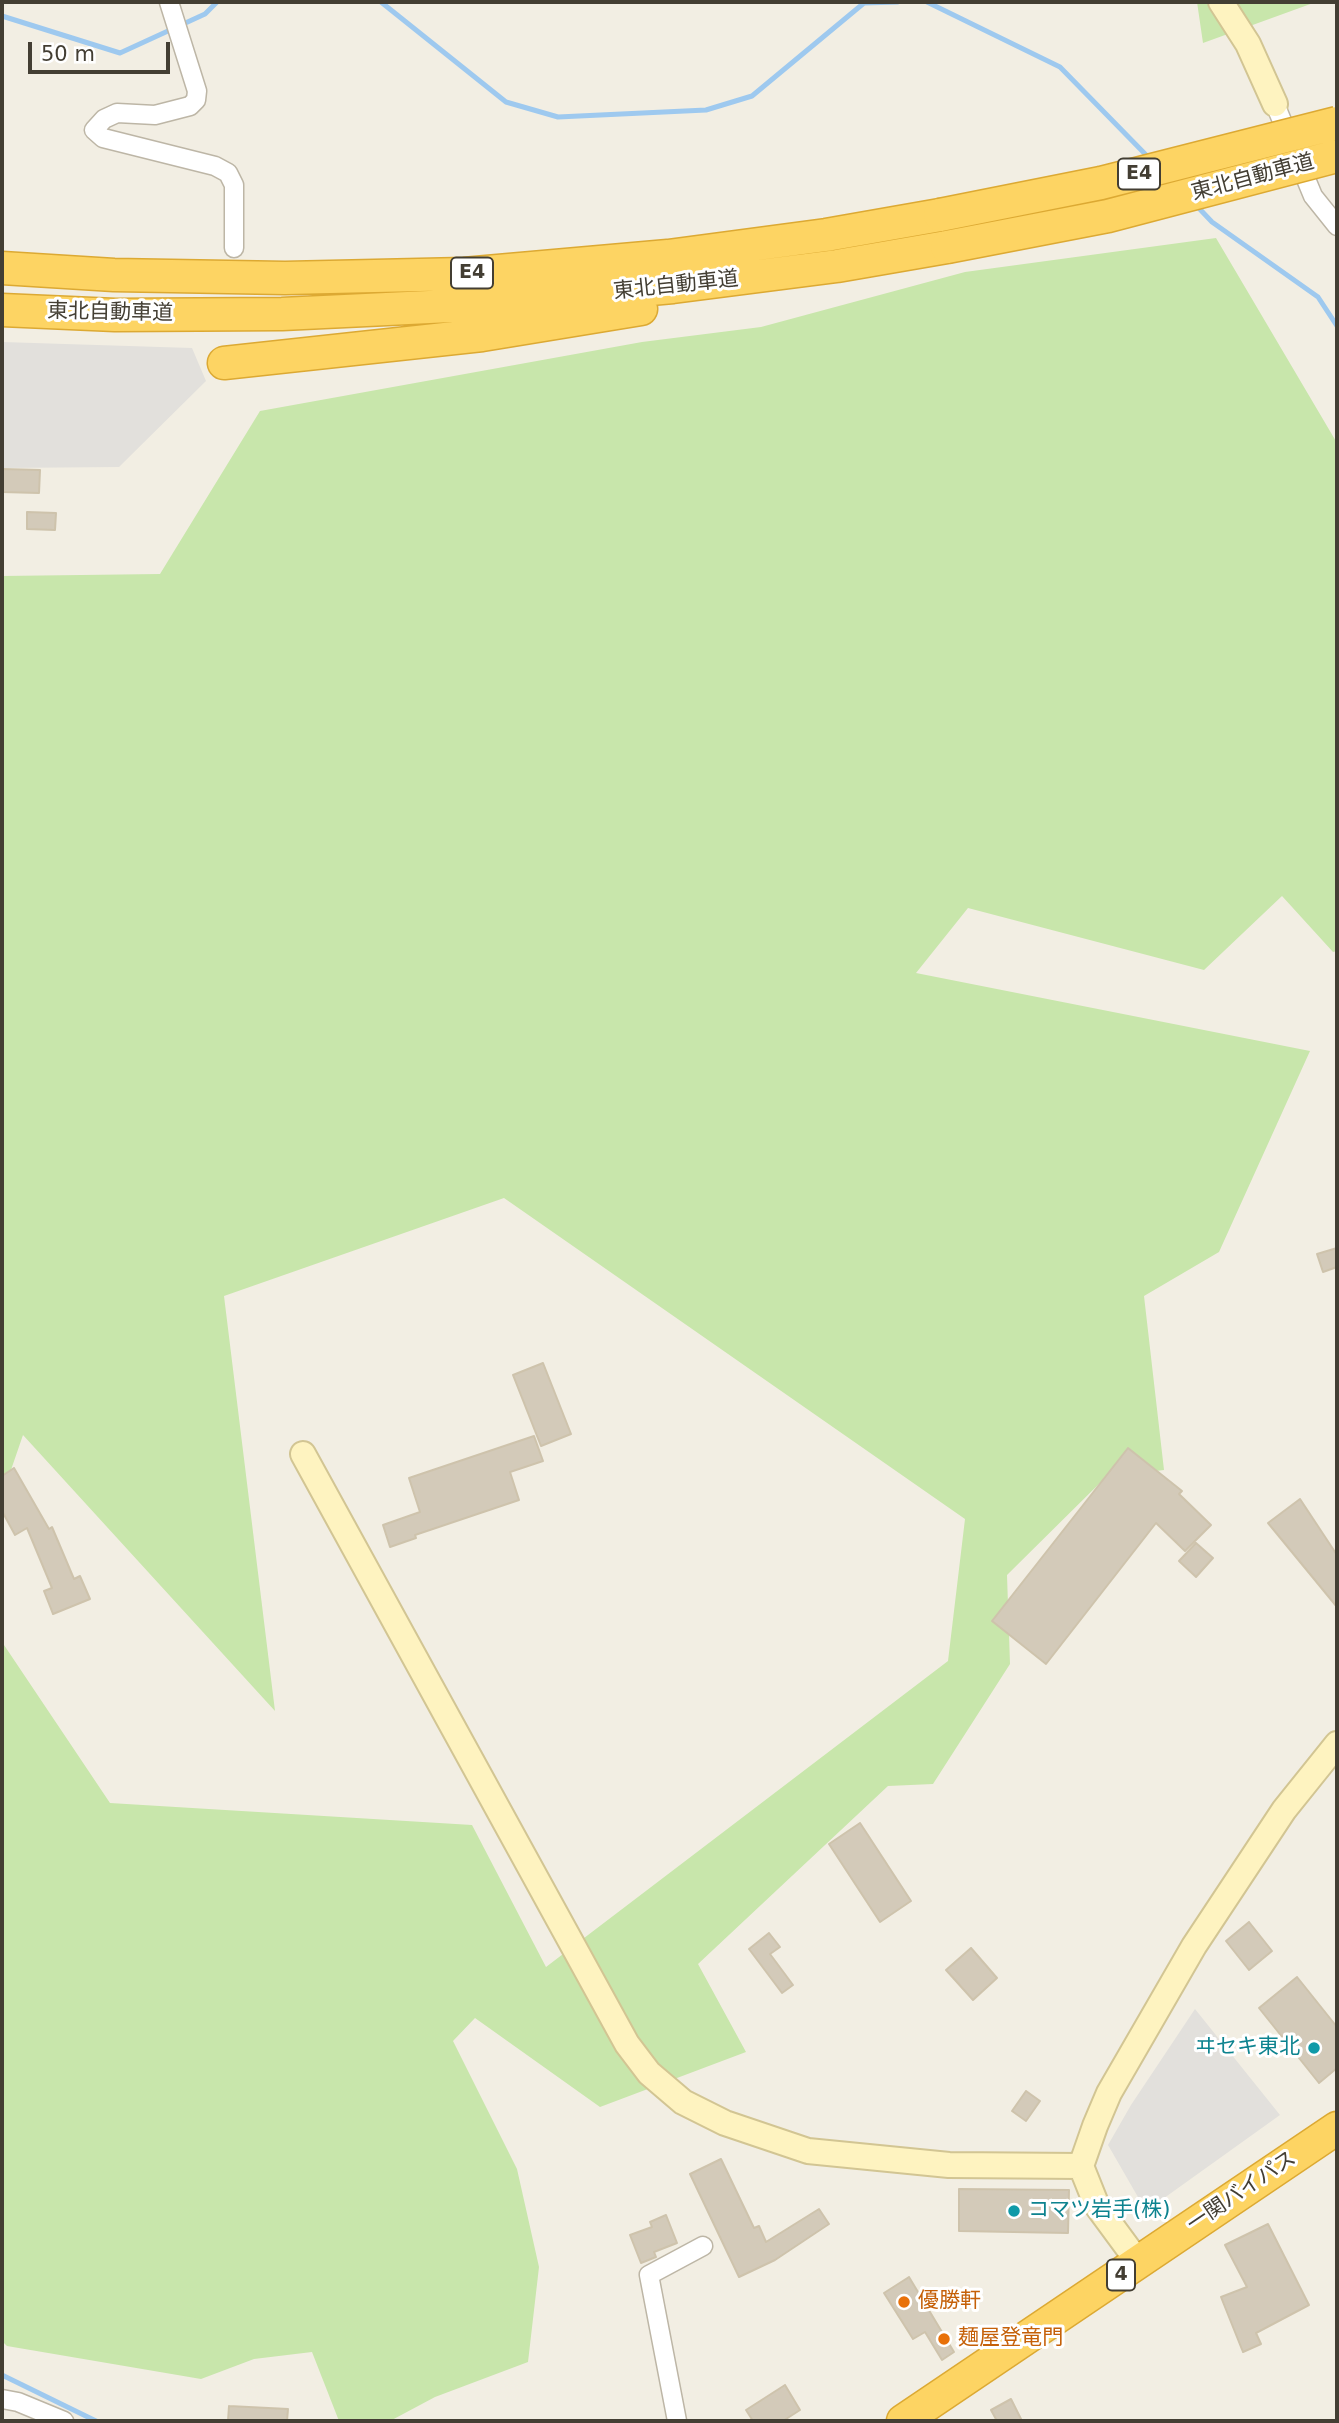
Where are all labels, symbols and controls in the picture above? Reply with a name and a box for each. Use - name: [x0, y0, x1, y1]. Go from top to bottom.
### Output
- scale bar: [32, 28, 173, 72]
- text: 50 m: [41, 42, 95, 66]
- street label: 東北自動車道: [1189, 150, 1317, 206]
- road number: E4: [1118, 158, 1160, 190]
- road number: E4: [451, 258, 493, 288]
- street label: 東北自動車道: [612, 267, 740, 305]
- street label: 東北自動車道: [47, 299, 173, 327]
- place label: ヰセキ東北: [1195, 2035, 1300, 2061]
- marker: ヰセキ東北: [1306, 2040, 1322, 2056]
- street label: 一関バイパス: [1183, 2146, 1301, 2238]
- place label: コマツ岩手(株): [1028, 2198, 1170, 2224]
- marker: コマツ岩手(株): [1006, 2203, 1022, 2219]
- road number: 4: [1107, 2260, 1135, 2290]
- place label: 優勝軒: [918, 2289, 981, 2315]
- marker: 優勝軒: [896, 2294, 912, 2310]
- place label: 麺屋登竜門: [958, 2326, 1063, 2352]
- marker: 麺屋登竜門: [936, 2331, 952, 2347]

